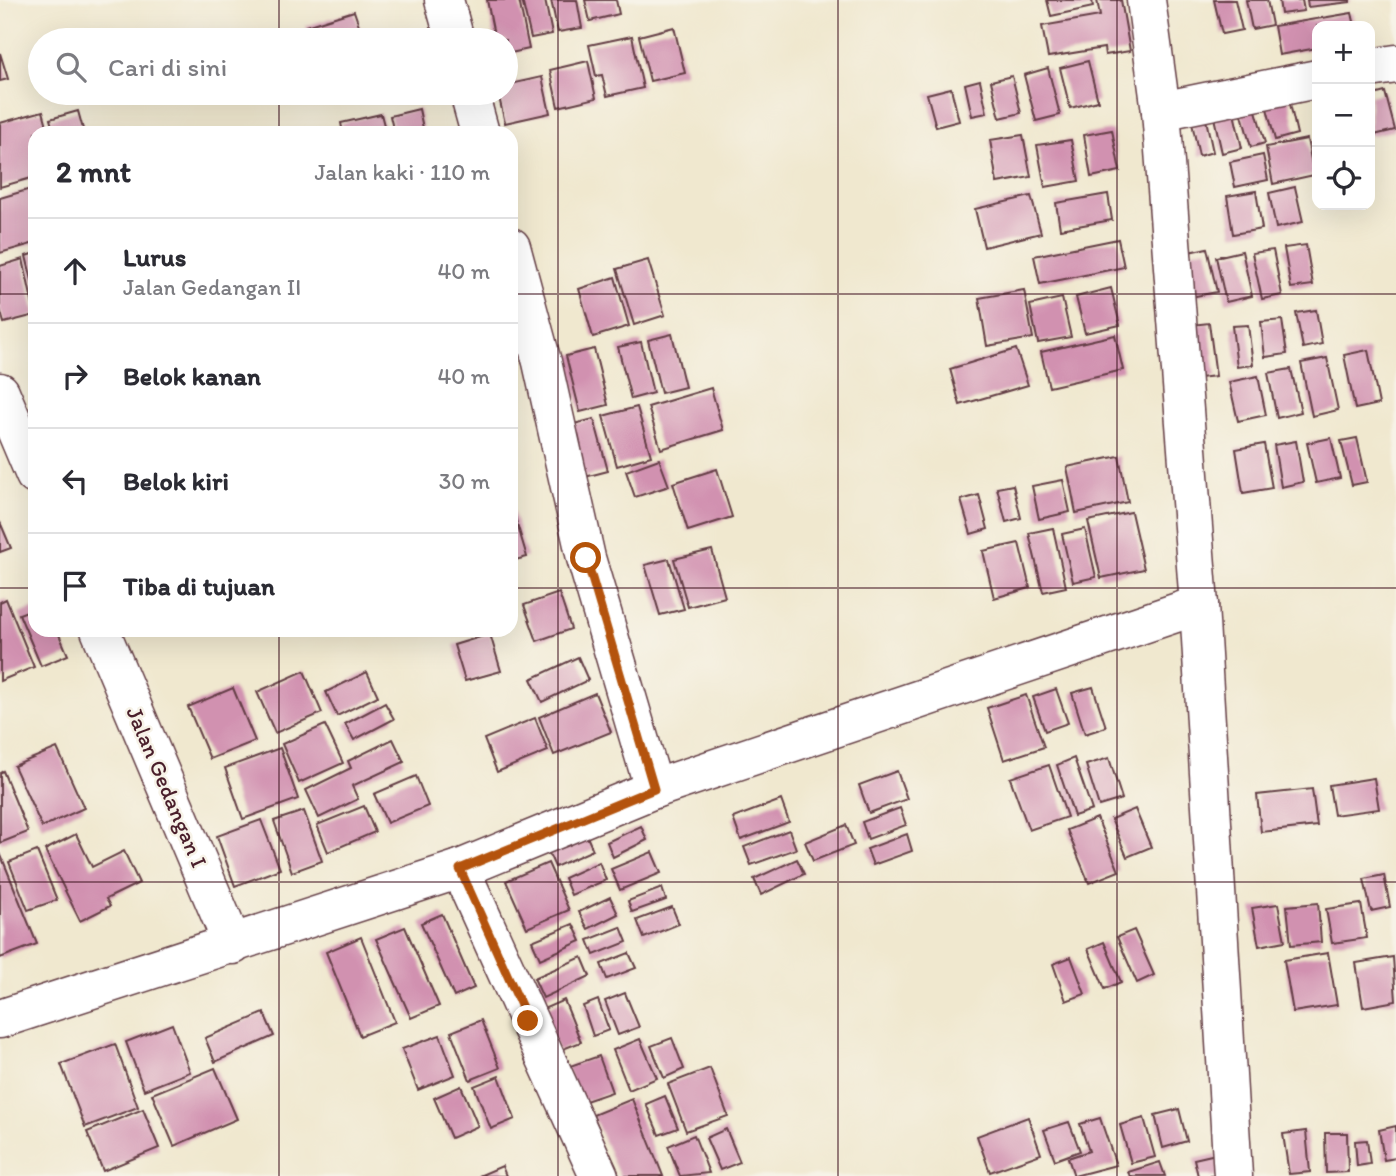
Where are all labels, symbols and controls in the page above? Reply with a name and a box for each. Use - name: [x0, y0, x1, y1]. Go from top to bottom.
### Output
- map controls: [1312, 21, 1375, 210]
- button: +: [1312, 21, 1375, 84]
- search box: [28, 28, 518, 105]
- icon: search: [52, 48, 90, 86]
- text: Cari di sini: [108, 51, 227, 83]
- button: −: [1312, 84, 1375, 147]
- button: locate: [1312, 147, 1375, 210]
- text: 2 mnt: [56, 153, 131, 190]
- text: Jalan kaki · 110 m: [315, 158, 490, 186]
- text: Lurus: [123, 241, 186, 273]
- icon: ahead: [56, 252, 94, 290]
- text: 40 m: [437, 257, 490, 285]
- text: Jalan Gedangan II: [123, 273, 301, 301]
- icon: right: [56, 357, 94, 395]
- text: Belok kanan: [123, 360, 261, 392]
- text: 40 m: [437, 362, 490, 390]
- icon: left: [56, 462, 94, 500]
- text: Belok kiri: [123, 465, 229, 497]
- text: 30 m: [439, 467, 490, 495]
- route start: [570, 542, 601, 573]
- icon: arrive: [56, 567, 94, 605]
- text: Tiba di tujuan: [123, 570, 275, 602]
- street label: Jalan Gedangan I: [120, 702, 214, 872]
- route end: [512, 1005, 543, 1036]

